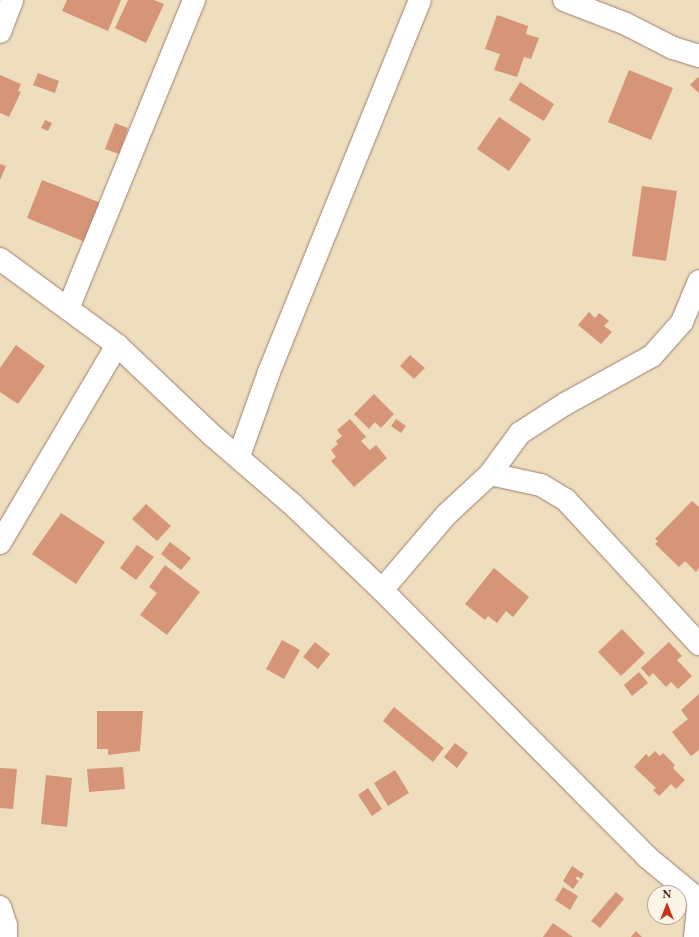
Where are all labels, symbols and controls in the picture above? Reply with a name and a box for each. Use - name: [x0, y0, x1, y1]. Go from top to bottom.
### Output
- north arrow: [647, 885, 687, 925]
- text: N: [663, 887, 671, 901]

